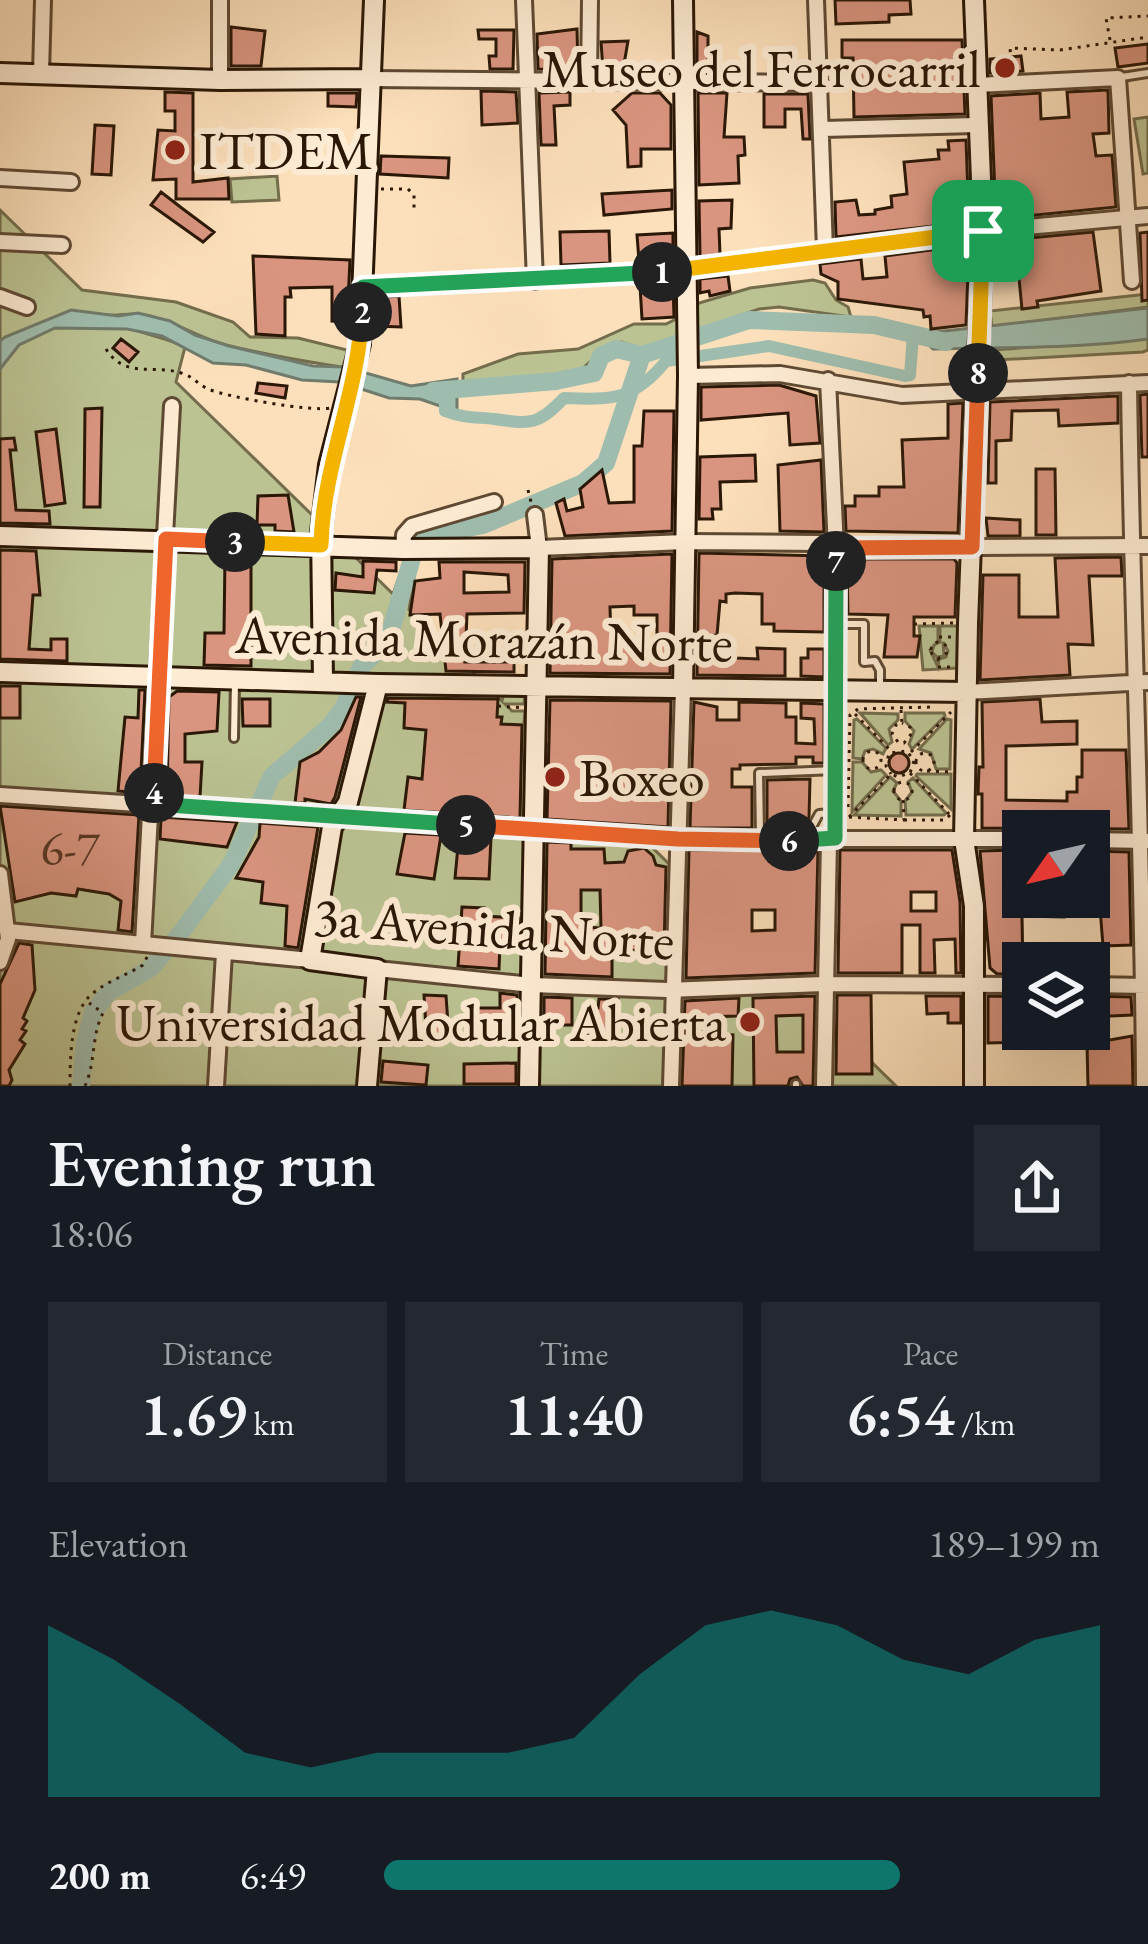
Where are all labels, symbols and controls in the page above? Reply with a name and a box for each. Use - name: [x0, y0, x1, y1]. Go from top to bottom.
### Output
- place label: Museo del Ferrocarril: [541, 33, 981, 103]
- marker: Museo del Ferrocarril: [992, 55, 1018, 81]
- place label: ITDEM: [199, 115, 373, 185]
- marker: ITDEM: [162, 137, 188, 163]
- pin: [932, 180, 1034, 282]
- icon: arrive: [950, 198, 1016, 264]
- pin: 1: [632, 242, 692, 302]
- text: 1: [653, 250, 671, 293]
- pin: 2: [332, 282, 392, 342]
- text: 2: [353, 290, 371, 333]
- pin: 8: [948, 343, 1008, 403]
- text: 8: [969, 351, 987, 394]
- pin: 3: [205, 512, 265, 572]
- text: 3: [226, 520, 244, 563]
- pin: 7: [806, 531, 866, 591]
- text: 7: [827, 539, 845, 582]
- street label: Avenida Morazán Norte: [233, 599, 734, 677]
- place label: Boxeo: [579, 742, 705, 812]
- pin: 4: [124, 763, 184, 823]
- marker: Boxeo: [542, 764, 568, 790]
- text: 4: [145, 771, 163, 814]
- pin: 5: [436, 795, 496, 855]
- text: 5: [457, 803, 475, 846]
- north arrow: [1002, 810, 1110, 918]
- map controls: [1002, 810, 1110, 1050]
- pin: 6: [759, 811, 819, 871]
- house number: 6-7: [40, 817, 101, 879]
- text: 6: [780, 819, 798, 862]
- street label: 3a Avenida Norte: [311, 880, 677, 976]
- button: layers: [1002, 942, 1110, 1050]
- place label: Universidad Modular Abierta: [116, 987, 726, 1057]
- marker: Universidad Modular Abierta: [737, 1009, 763, 1035]
- text: Evening run: [48, 1120, 376, 1206]
- button: share: [974, 1125, 1100, 1251]
- text: 18:06: [48, 1208, 133, 1259]
- text: Distance: [162, 1332, 272, 1375]
- text: Time: [540, 1332, 608, 1375]
- text: Pace: [903, 1332, 958, 1375]
- text: 1.69: [140, 1375, 247, 1453]
- text: 11:40: [504, 1375, 644, 1453]
- text: 6:54: [846, 1375, 955, 1453]
- text: km: [247, 1402, 295, 1445]
- text: /km: [955, 1402, 1015, 1445]
- text: Elevation: [48, 1518, 188, 1569]
- text: 189–199 m: [928, 1518, 1100, 1569]
- text: 200 m: [48, 1850, 151, 1901]
- text: 6:49: [240, 1850, 306, 1901]

